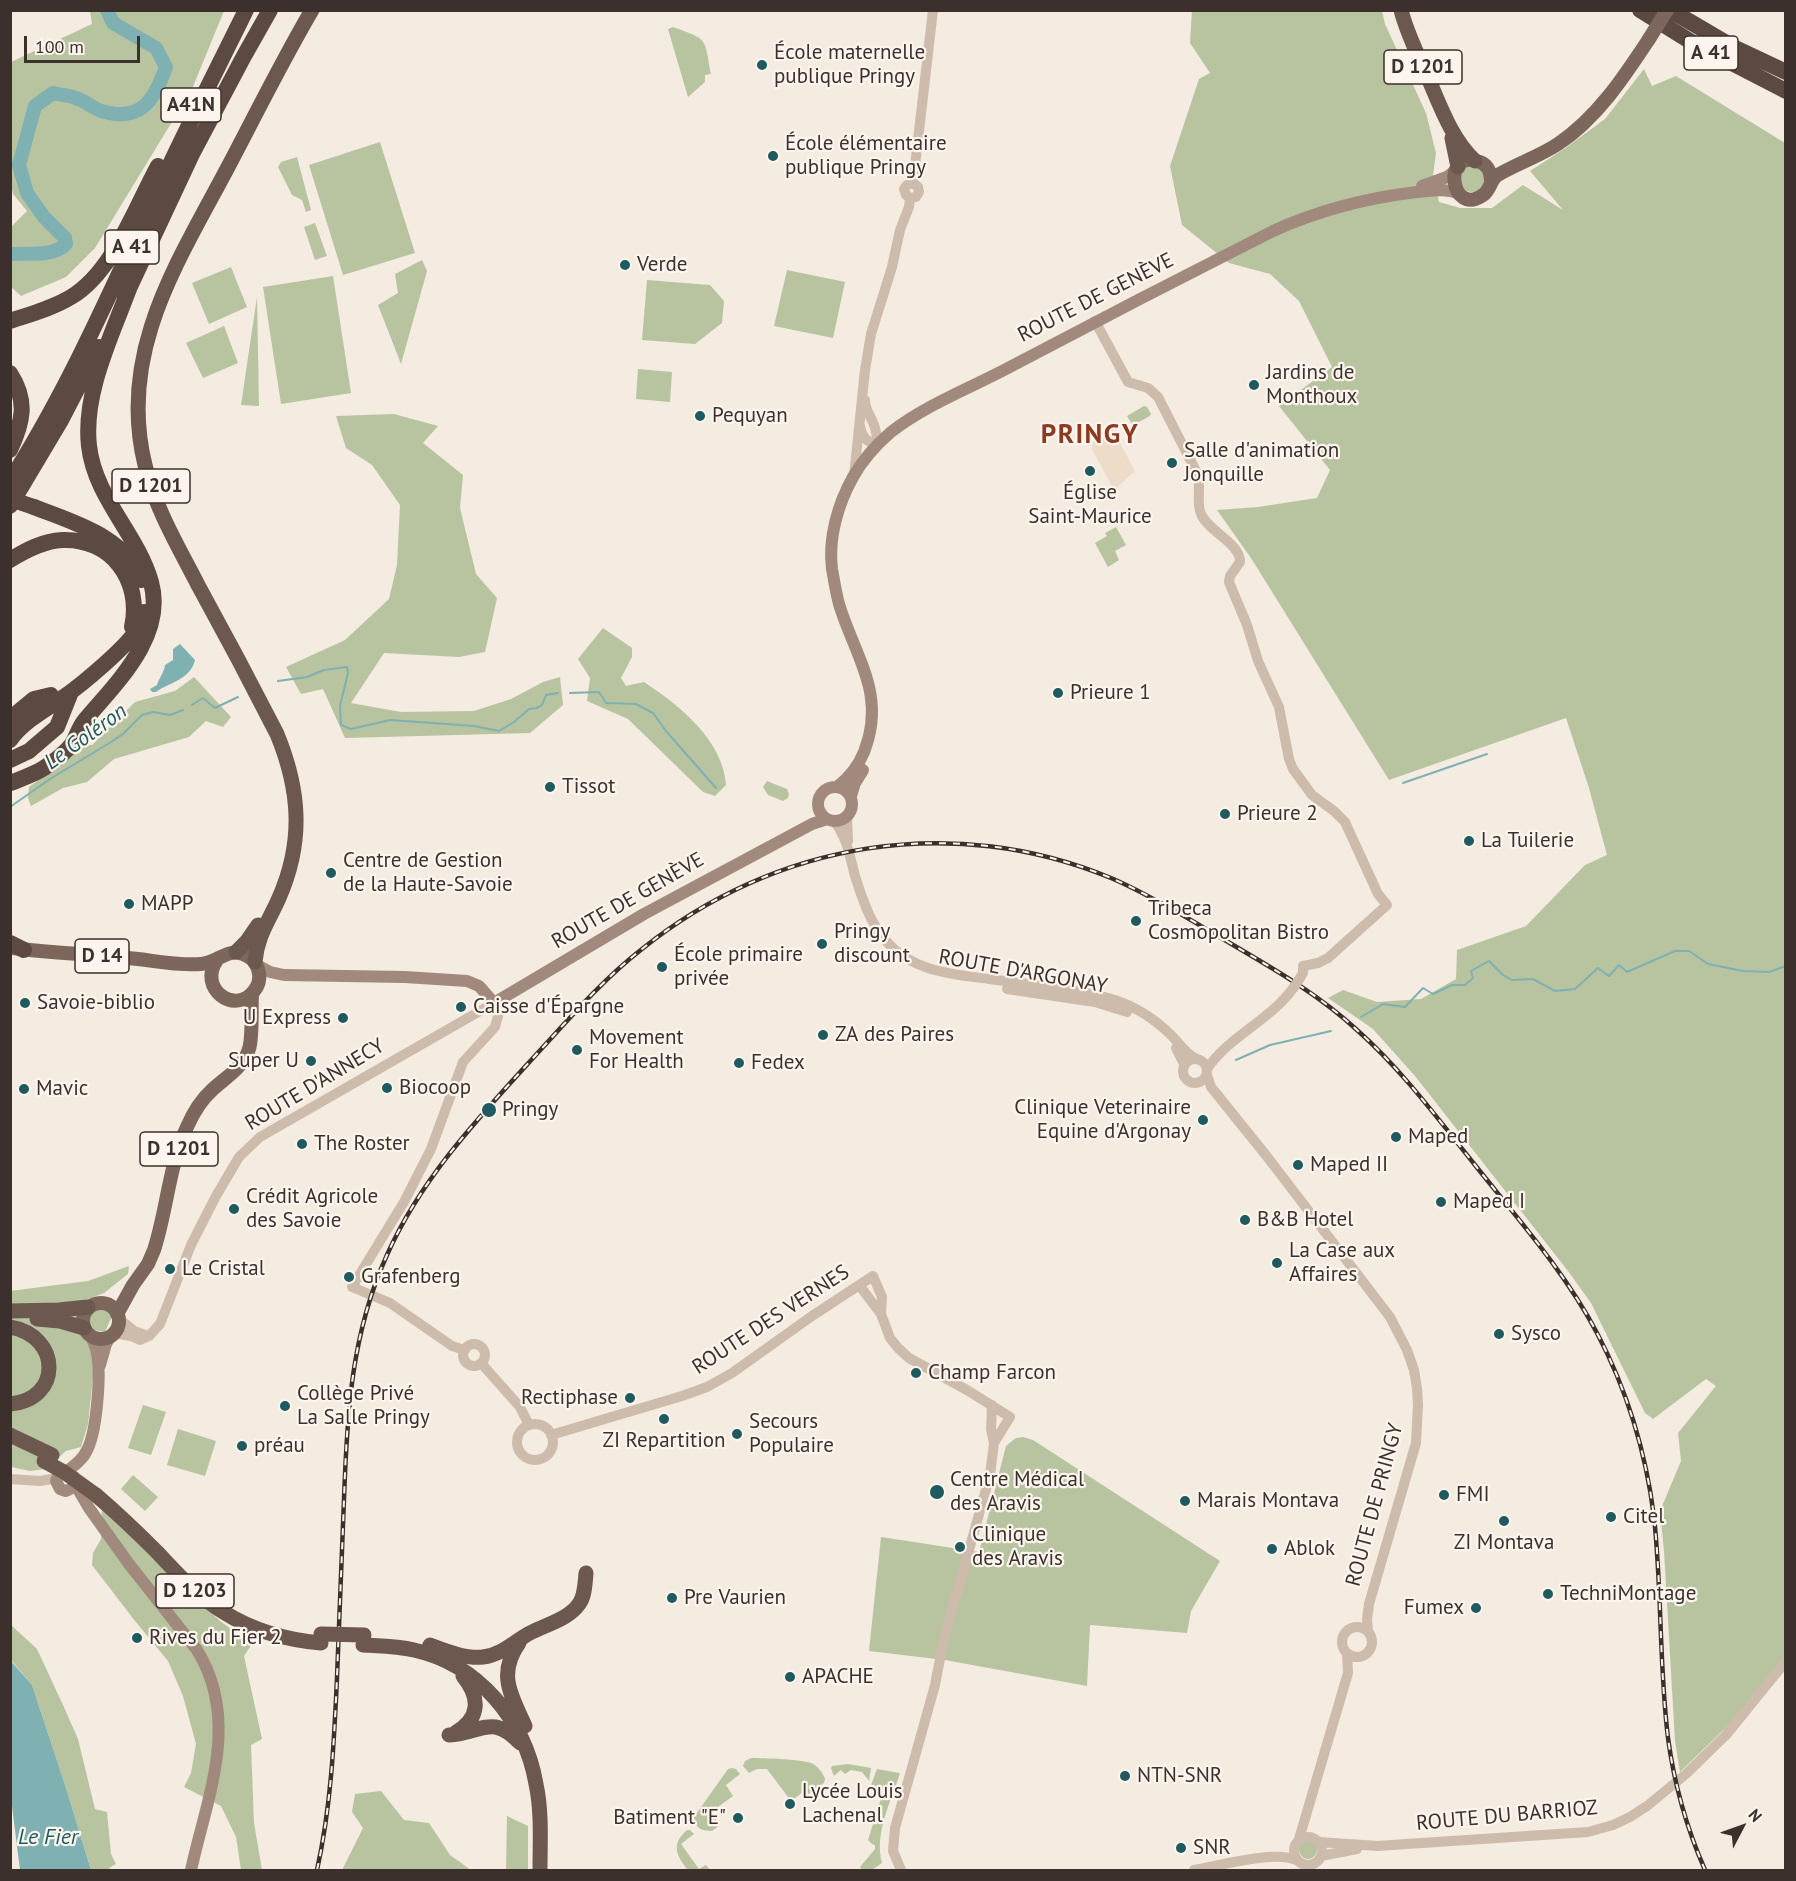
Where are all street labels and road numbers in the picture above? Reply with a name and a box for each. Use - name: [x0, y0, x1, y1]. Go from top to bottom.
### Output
- road number: A 41: [1684, 36, 1738, 70]
- road number: D 1201: [1384, 50, 1462, 84]
- road number: A41N: [161, 88, 221, 122]
- road number: A 41: [105, 230, 159, 264]
- street label: ROUTE DE GENÈVE: [1014, 248, 1178, 348]
- road number: D 1201: [112, 469, 190, 503]
- street label: ROUTE DE GENÈVE: [547, 847, 709, 955]
- road number: D 14: [75, 939, 129, 973]
- street label: ROUTE D'ARGONAY: [937, 945, 1109, 999]
- street label: ROUTE D'ANNECY: [241, 1034, 389, 1136]
- road number: D 1201: [140, 1132, 218, 1166]
- street label: ROUTE DES VERNES: [688, 1260, 854, 1380]
- street label: ROUTE DE PRINGY: [1341, 1421, 1409, 1589]
- road number: D 1203: [156, 1574, 234, 1608]
- street label: ROUTE DU BARRIOZ: [1415, 1796, 1599, 1836]

